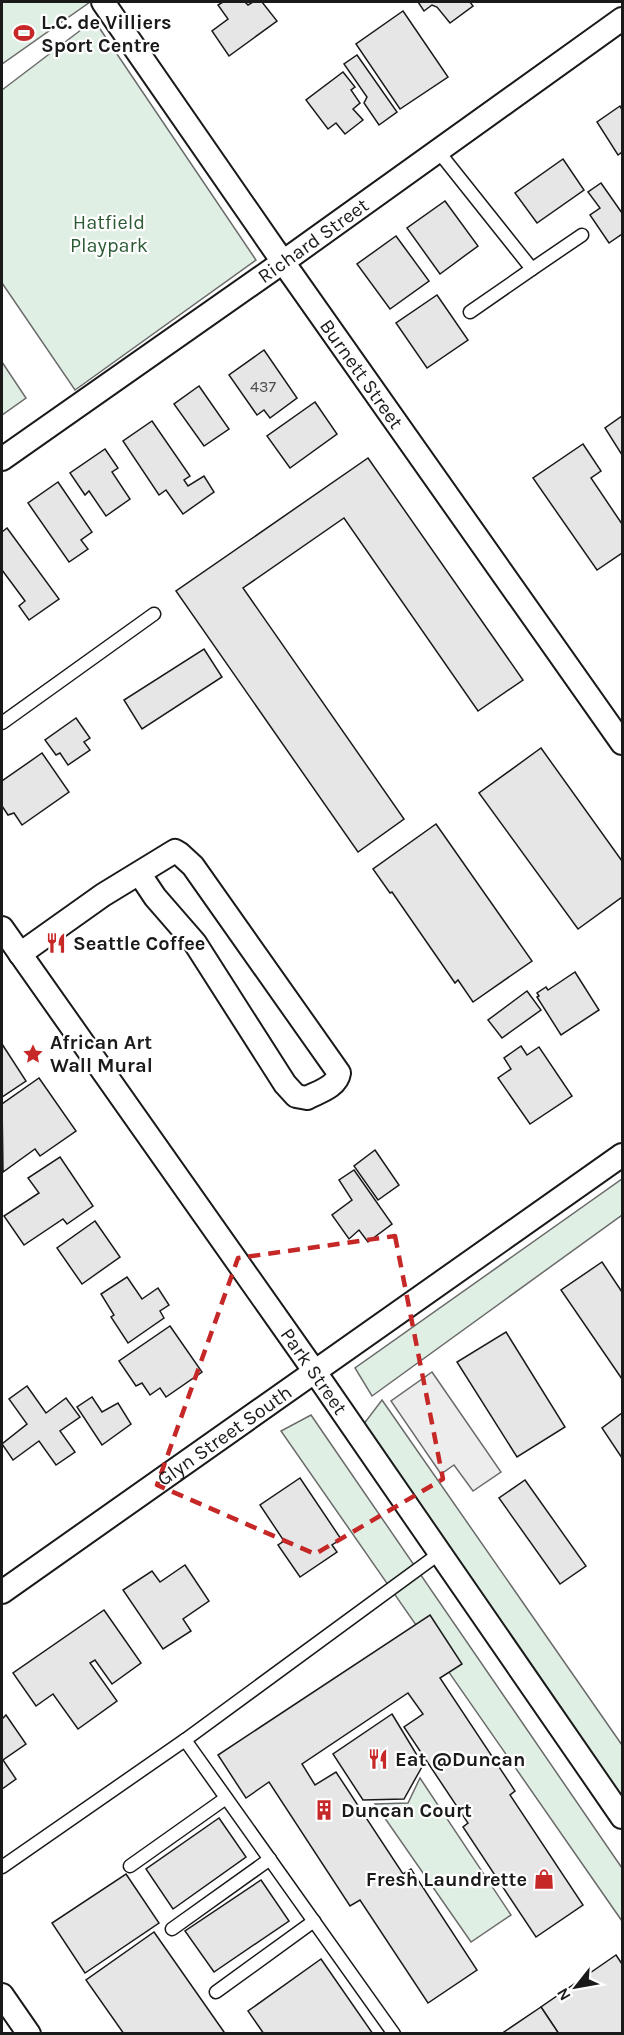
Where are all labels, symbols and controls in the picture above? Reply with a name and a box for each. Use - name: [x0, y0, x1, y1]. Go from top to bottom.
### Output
- place label: L.C. de Villiers Sport Centre: [41, 11, 172, 57]
- sports icon: L.C. de Villiers Sport Centre: [12, 21, 36, 45]
- street label: Richard Street: [253, 193, 373, 288]
- park label: Hatfield Playpark: [70, 211, 148, 257]
- street label: Burnett Street: [315, 314, 409, 433]
- house number: 437: [250, 377, 276, 396]
- restaurant icon: Seattle Coffee: [44, 931, 68, 955]
- place label: Seattle Coffee: [73, 932, 205, 955]
- place label: African Art Wall Mural: [50, 1031, 153, 1077]
- place icon: African Art Wall Mural: [21, 1042, 45, 1066]
- street label: Park Street: [276, 1323, 353, 1419]
- street label: Glyn Street South: [153, 1380, 296, 1491]
- restaurant icon: Eat @Duncan: [366, 1747, 390, 1771]
- place label: Eat @Duncan: [395, 1748, 525, 1771]
- building icon: Duncan Court: [312, 1798, 336, 1822]
- place label: Duncan Court: [341, 1799, 472, 1822]
- shop icon: Fresh Laundrette: [532, 1867, 556, 1891]
- place label: Fresh Laundrette: [366, 1868, 527, 1891]
- north arrow: [546, 1957, 606, 2017]
- text: N: [552, 1985, 575, 2004]

